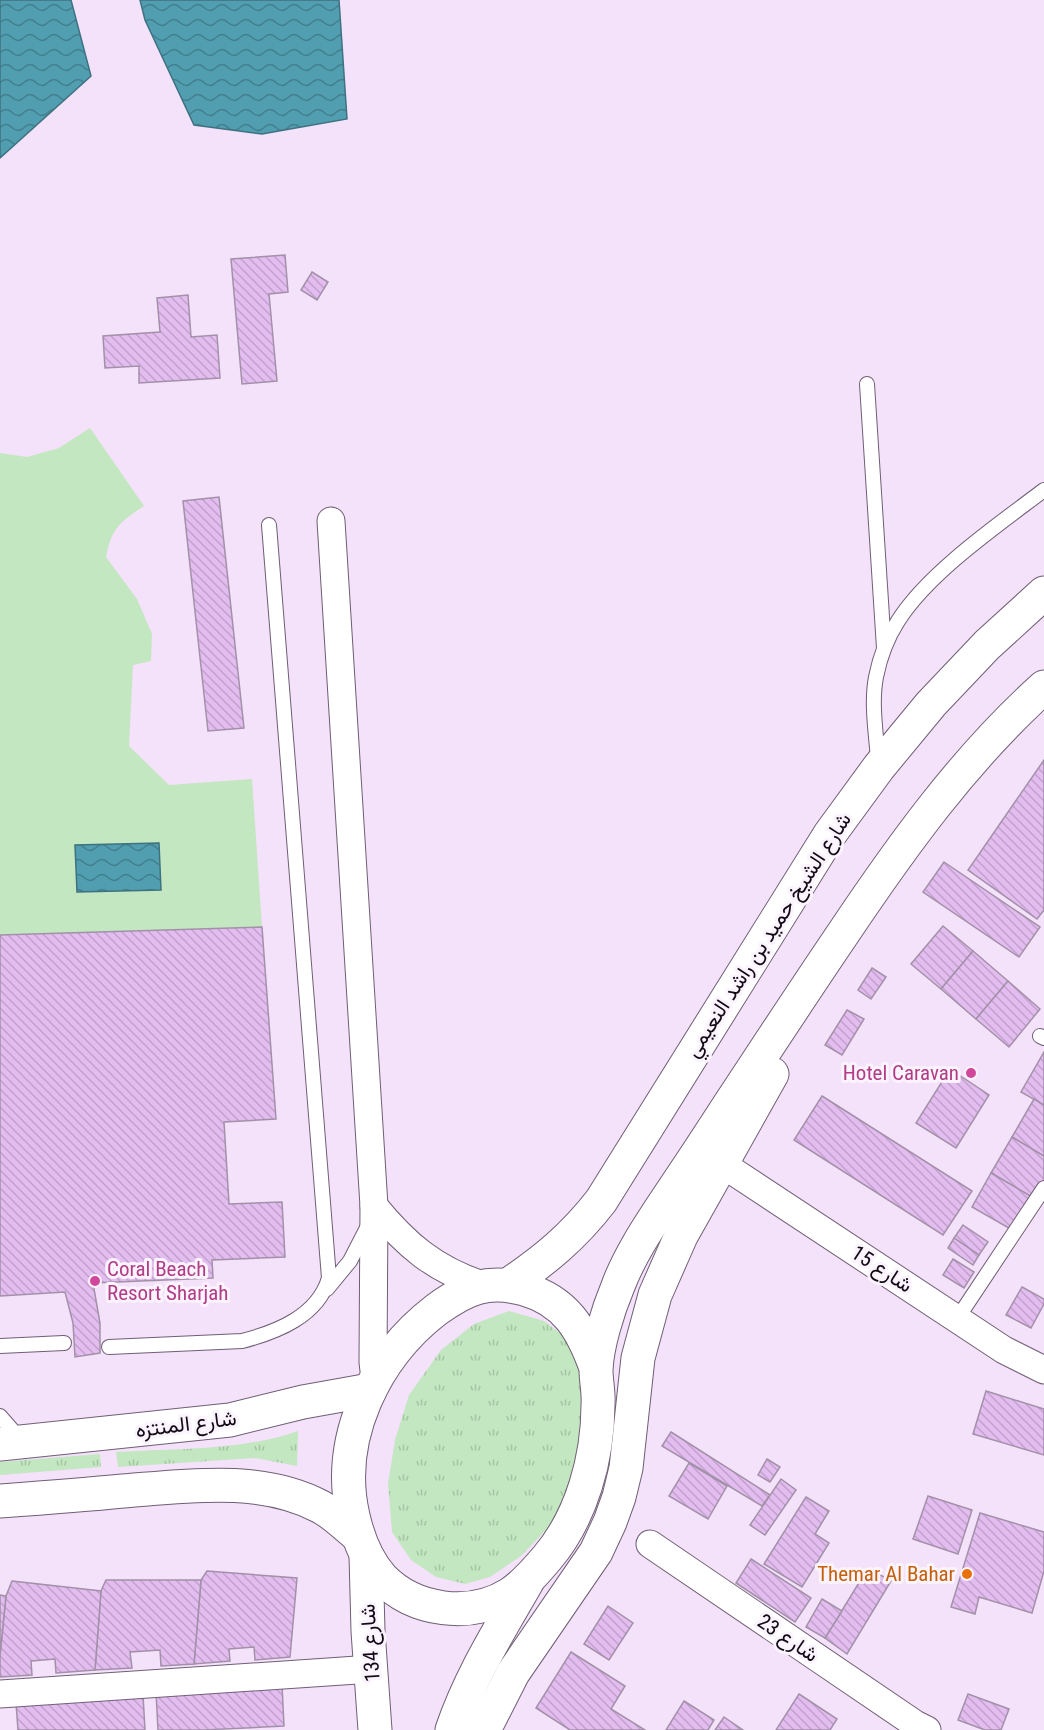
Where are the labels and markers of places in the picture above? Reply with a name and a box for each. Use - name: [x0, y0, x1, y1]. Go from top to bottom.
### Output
- place label: Hotel Caravan: [843, 1061, 959, 1085]
- marker: Hotel Caravan: [964, 1066, 978, 1080]
- place label: Coral Beach Resort Sharjah: [107, 1257, 228, 1305]
- marker: Coral Beach Resort Sharjah: [88, 1274, 102, 1288]
- place label: Themar Al Bahar: [817, 1562, 955, 1586]
- marker: Themar Al Bahar: [960, 1567, 974, 1581]

